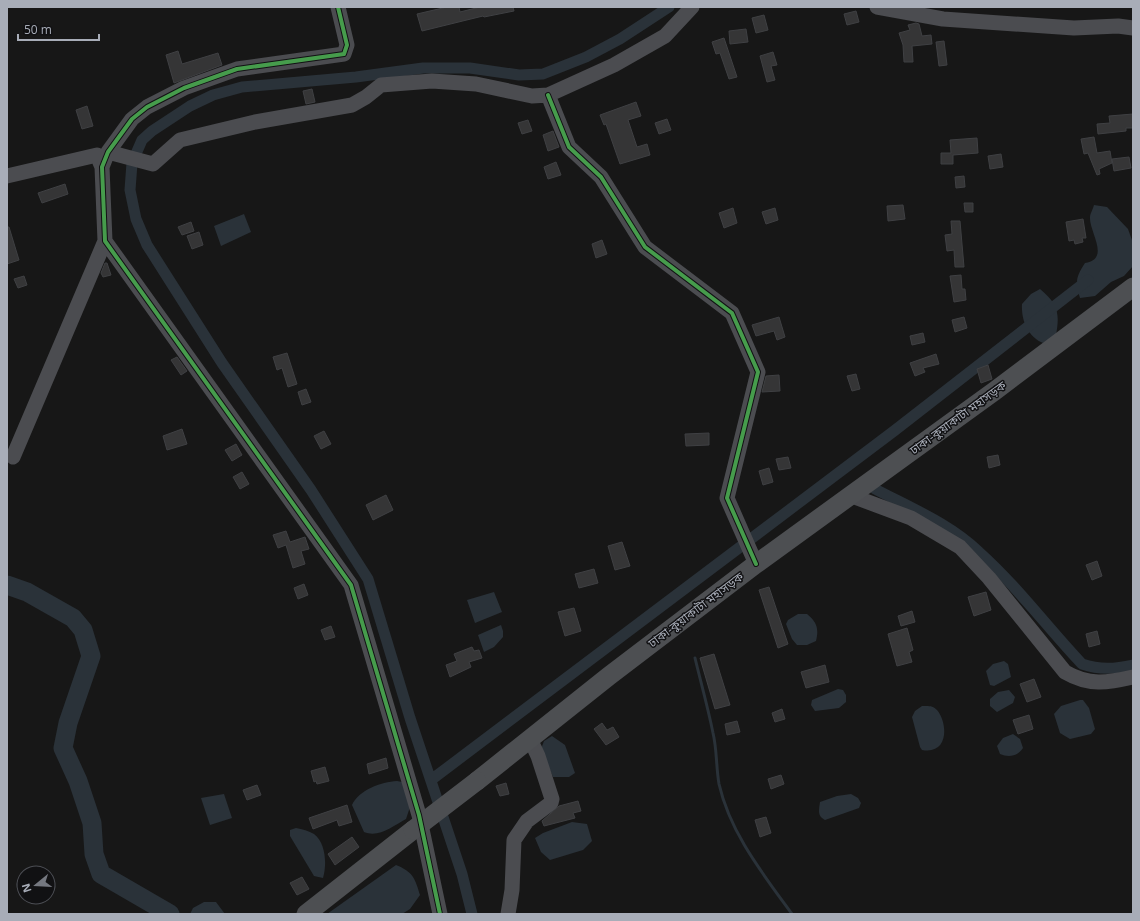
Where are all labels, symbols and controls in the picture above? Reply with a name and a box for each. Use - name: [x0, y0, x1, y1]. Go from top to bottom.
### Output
- scale bar: [18, 16, 99, 42]
- text: 50 m: [24, 21, 52, 38]
- street label: ঢাকা-কুয়াকাটা মহাসড়ক: [905, 377, 1010, 459]
- street label: ঢাকা-কুয়াকাটা মহাসড়ক: [644, 568, 747, 652]
- north arrow: [16, 865, 56, 905]
- text: N: [17, 882, 35, 895]

